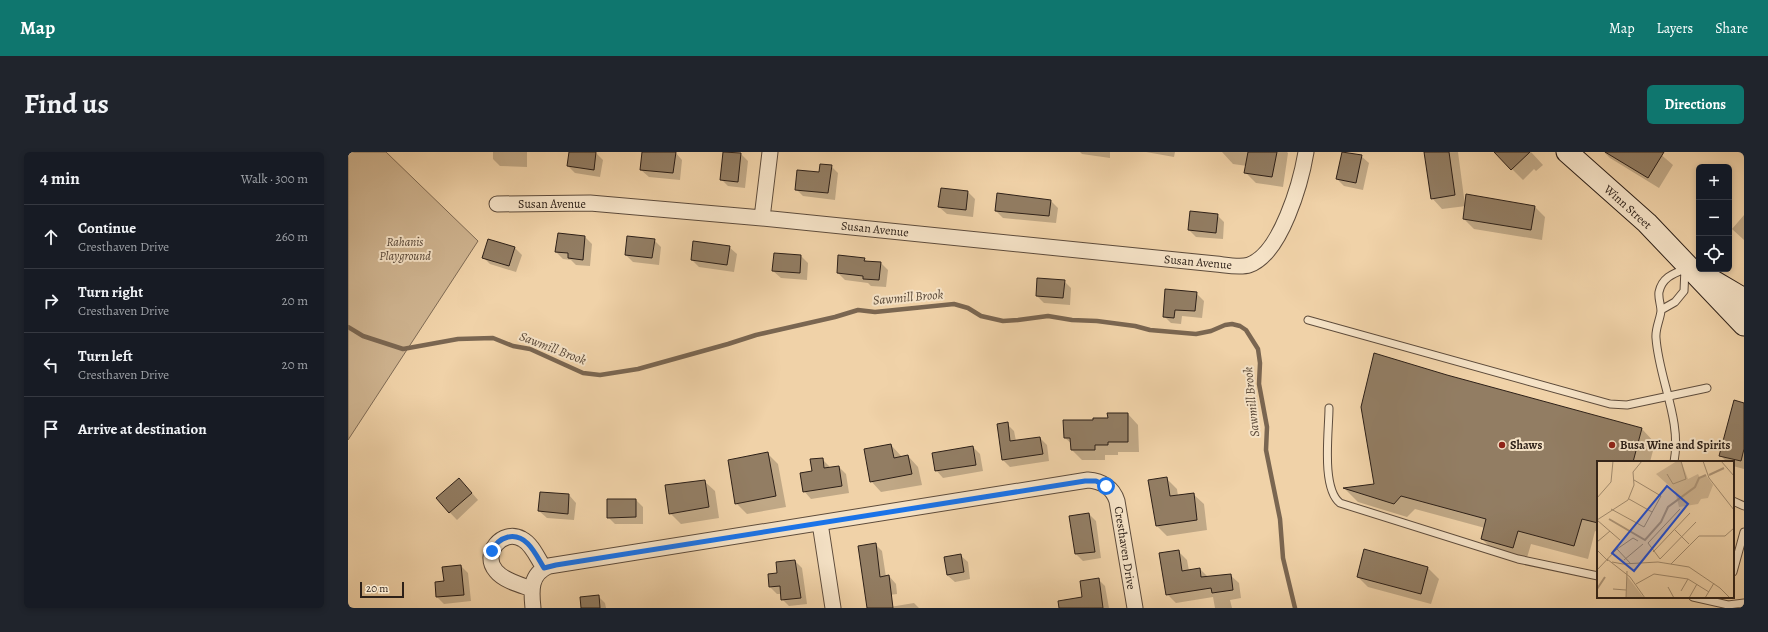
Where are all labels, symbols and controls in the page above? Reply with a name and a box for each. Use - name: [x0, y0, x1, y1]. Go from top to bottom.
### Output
- text: Map: [20, 15, 55, 41]
- text: Map: [1609, 19, 1635, 38]
- text: Layers: [1657, 19, 1693, 38]
- text: Share: [1715, 19, 1748, 38]
- text: Find us: [24, 85, 109, 123]
- button: Directions: [1647, 85, 1744, 124]
- map controls: [1696, 164, 1732, 272]
- button: +: [1696, 164, 1732, 200]
- text: 4 min: [40, 167, 80, 190]
- text: Walk · 300 m: [241, 170, 308, 187]
- street label: Winn Street: [1600, 181, 1655, 233]
- street label: Susan Avenue: [518, 196, 586, 212]
- button: −: [1696, 200, 1732, 236]
- street label: Susan Avenue: [840, 217, 910, 241]
- text: Continue: [78, 218, 136, 238]
- icon: ahead: [40, 226, 62, 248]
- text: 260 m: [275, 228, 308, 245]
- park label: Rahanis Playground: [379, 234, 431, 264]
- button: locate: [1696, 236, 1732, 272]
- text: Cresthaven Drive: [78, 238, 169, 255]
- street label: Susan Avenue: [1163, 251, 1233, 273]
- text: Turn right: [78, 282, 143, 302]
- water label: Sawmill Brook: [872, 285, 944, 309]
- icon: right: [40, 290, 62, 312]
- text: 20 m: [282, 292, 308, 309]
- text: Cresthaven Drive: [78, 302, 169, 319]
- water label: Sawmill Brook: [517, 327, 589, 369]
- text: Turn left: [78, 346, 133, 366]
- icon: left: [40, 354, 62, 376]
- text: 20 m: [282, 356, 308, 373]
- text: Cresthaven Drive: [78, 366, 169, 383]
- water label: Sawmill Brook: [1239, 366, 1263, 438]
- icon: arrive: [40, 418, 62, 440]
- text: Arrive at destination: [78, 419, 207, 439]
- place label: Shaws: [1510, 437, 1542, 453]
- place label: Busa Wine and Spirits: [1620, 437, 1731, 453]
- marker: Shaws: [1497, 440, 1507, 450]
- marker: Busa Wine and Spirits: [1607, 440, 1617, 450]
- inset map: [1597, 461, 1734, 598]
- route start: [1097, 477, 1115, 495]
- street label: Cresthaven Drive: [1111, 505, 1139, 591]
- route end: [483, 542, 501, 560]
- scale bar: [360, 580, 404, 599]
- text: 20 m: [366, 581, 388, 596]

